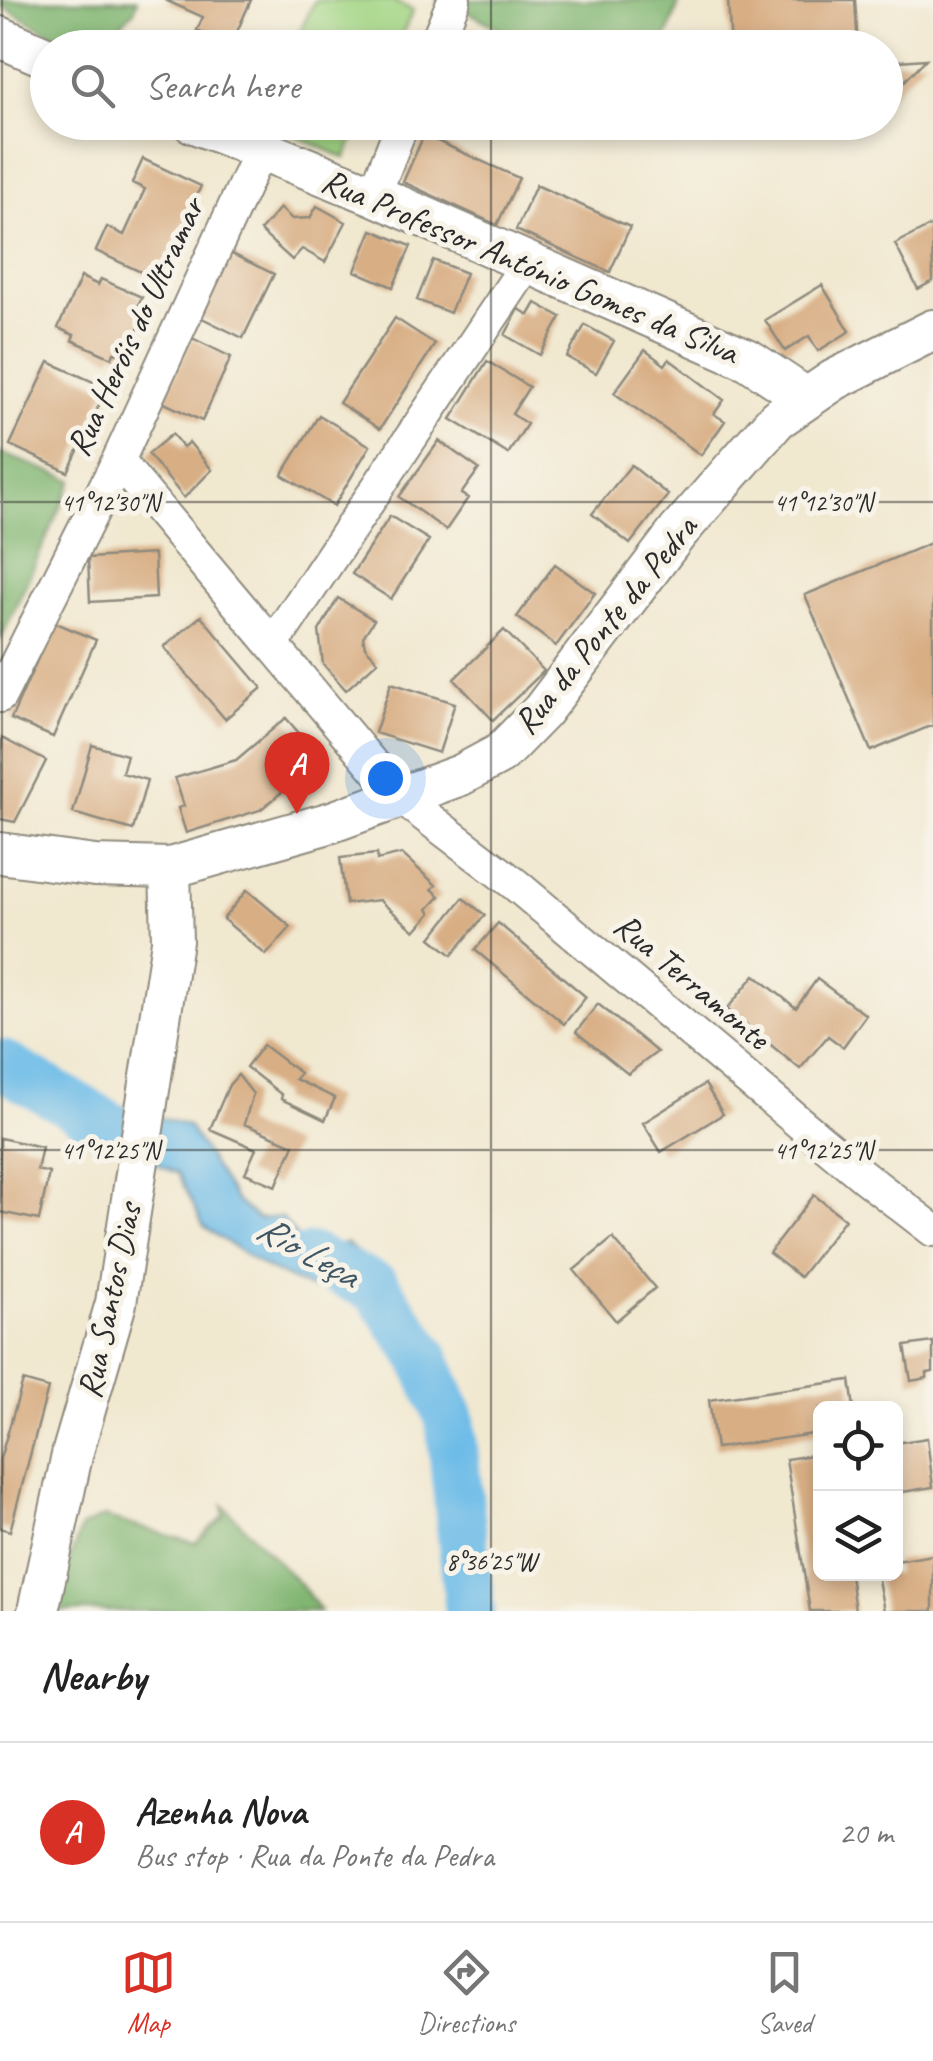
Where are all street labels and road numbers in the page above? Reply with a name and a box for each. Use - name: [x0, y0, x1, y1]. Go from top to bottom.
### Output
- street label: Rua Professor António Gomes da Silva: [315, 158, 748, 375]
- street label: Rua Heróis do Ultramar: [56, 188, 216, 463]
- street label: Rua da Ponte da Pedra: [503, 505, 708, 743]
- street label: Rua Terramonte: [605, 903, 781, 1061]
- street label: Rua Santos Dias: [66, 1197, 152, 1402]

